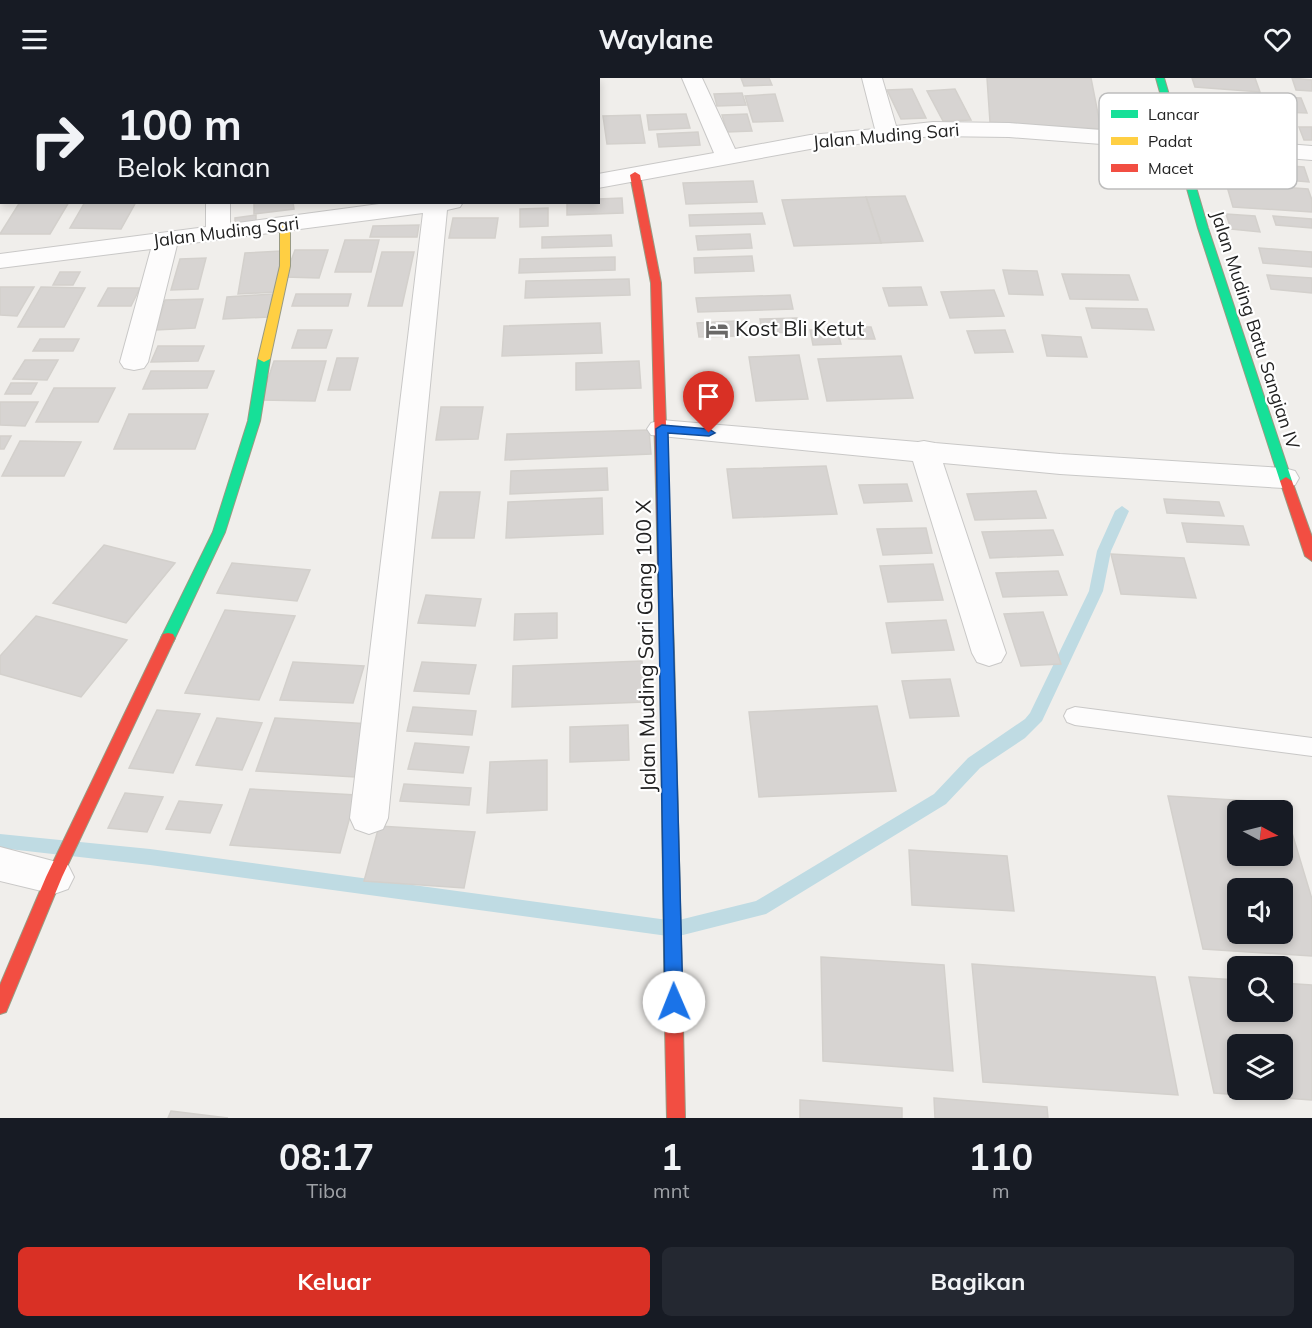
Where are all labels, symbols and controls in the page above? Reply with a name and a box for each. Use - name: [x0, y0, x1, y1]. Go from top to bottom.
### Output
- text: Waylane: [599, 22, 713, 56]
- icon: menu: [18, 23, 51, 56]
- icon: heart: [1261, 23, 1294, 56]
- legend: [1099, 93, 1297, 189]
- text: 100 m: [117, 98, 242, 151]
- icon: right: [18, 102, 96, 180]
- text: Lancar: [1148, 104, 1199, 124]
- street label: Jalan Muding Sari: [812, 118, 960, 153]
- text: Padat: [1148, 131, 1193, 151]
- text: Belok kanan: [117, 150, 271, 184]
- text: Macet: [1148, 158, 1194, 178]
- street label: Jalan Muding Batu Sangian IV: [1206, 208, 1305, 452]
- street label: Jalan Muding Sari: [152, 211, 300, 252]
- place label: Kost Bli Ketut: [735, 315, 864, 341]
- hotel icon: Kost Bli Ketut: [704, 316, 730, 342]
- pin: [683, 371, 734, 433]
- icon: arrive: [692, 380, 725, 413]
- street label: Jalan Muding Sari Gang 100 X: [629, 499, 661, 792]
- north arrow: [1227, 800, 1293, 866]
- map controls: [1227, 800, 1293, 1100]
- button: sound: [1227, 878, 1293, 944]
- button: search: [1227, 956, 1293, 1022]
- position arrow: [642, 970, 706, 1034]
- button: layers: [1227, 1034, 1293, 1100]
- text: 08:17: [279, 1134, 374, 1179]
- text: 1: [660, 1134, 682, 1179]
- text: 110: [968, 1134, 1033, 1179]
- text: Tiba: [306, 1178, 347, 1203]
- text: mnt: [653, 1178, 689, 1203]
- text: m: [992, 1178, 1009, 1203]
- button: Keluar: [18, 1247, 650, 1316]
- button: Bagikan: [662, 1247, 1294, 1316]

